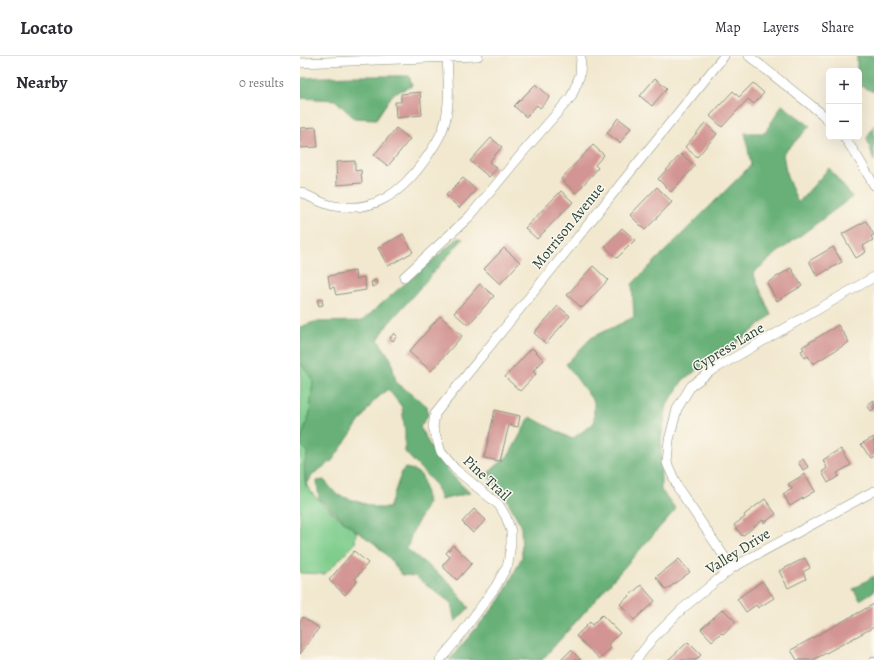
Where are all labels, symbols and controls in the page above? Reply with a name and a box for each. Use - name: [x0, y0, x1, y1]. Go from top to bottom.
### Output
- text: Locato: [20, 15, 73, 41]
- text: Map: [715, 18, 741, 37]
- text: Layers: [763, 18, 799, 37]
- text: Share: [821, 18, 854, 37]
- map controls: [826, 68, 862, 140]
- button: +: [826, 68, 862, 104]
- text: Nearby: [16, 71, 67, 94]
- text: 0 results: [239, 74, 284, 91]
- button: −: [826, 104, 862, 140]
- street label: Morrison Avenue: [527, 179, 609, 273]
- street label: Cypress Lane: [688, 317, 768, 376]
- street label: Pine Trail: [459, 451, 515, 505]
- street label: Valley Drive: [701, 523, 774, 579]

